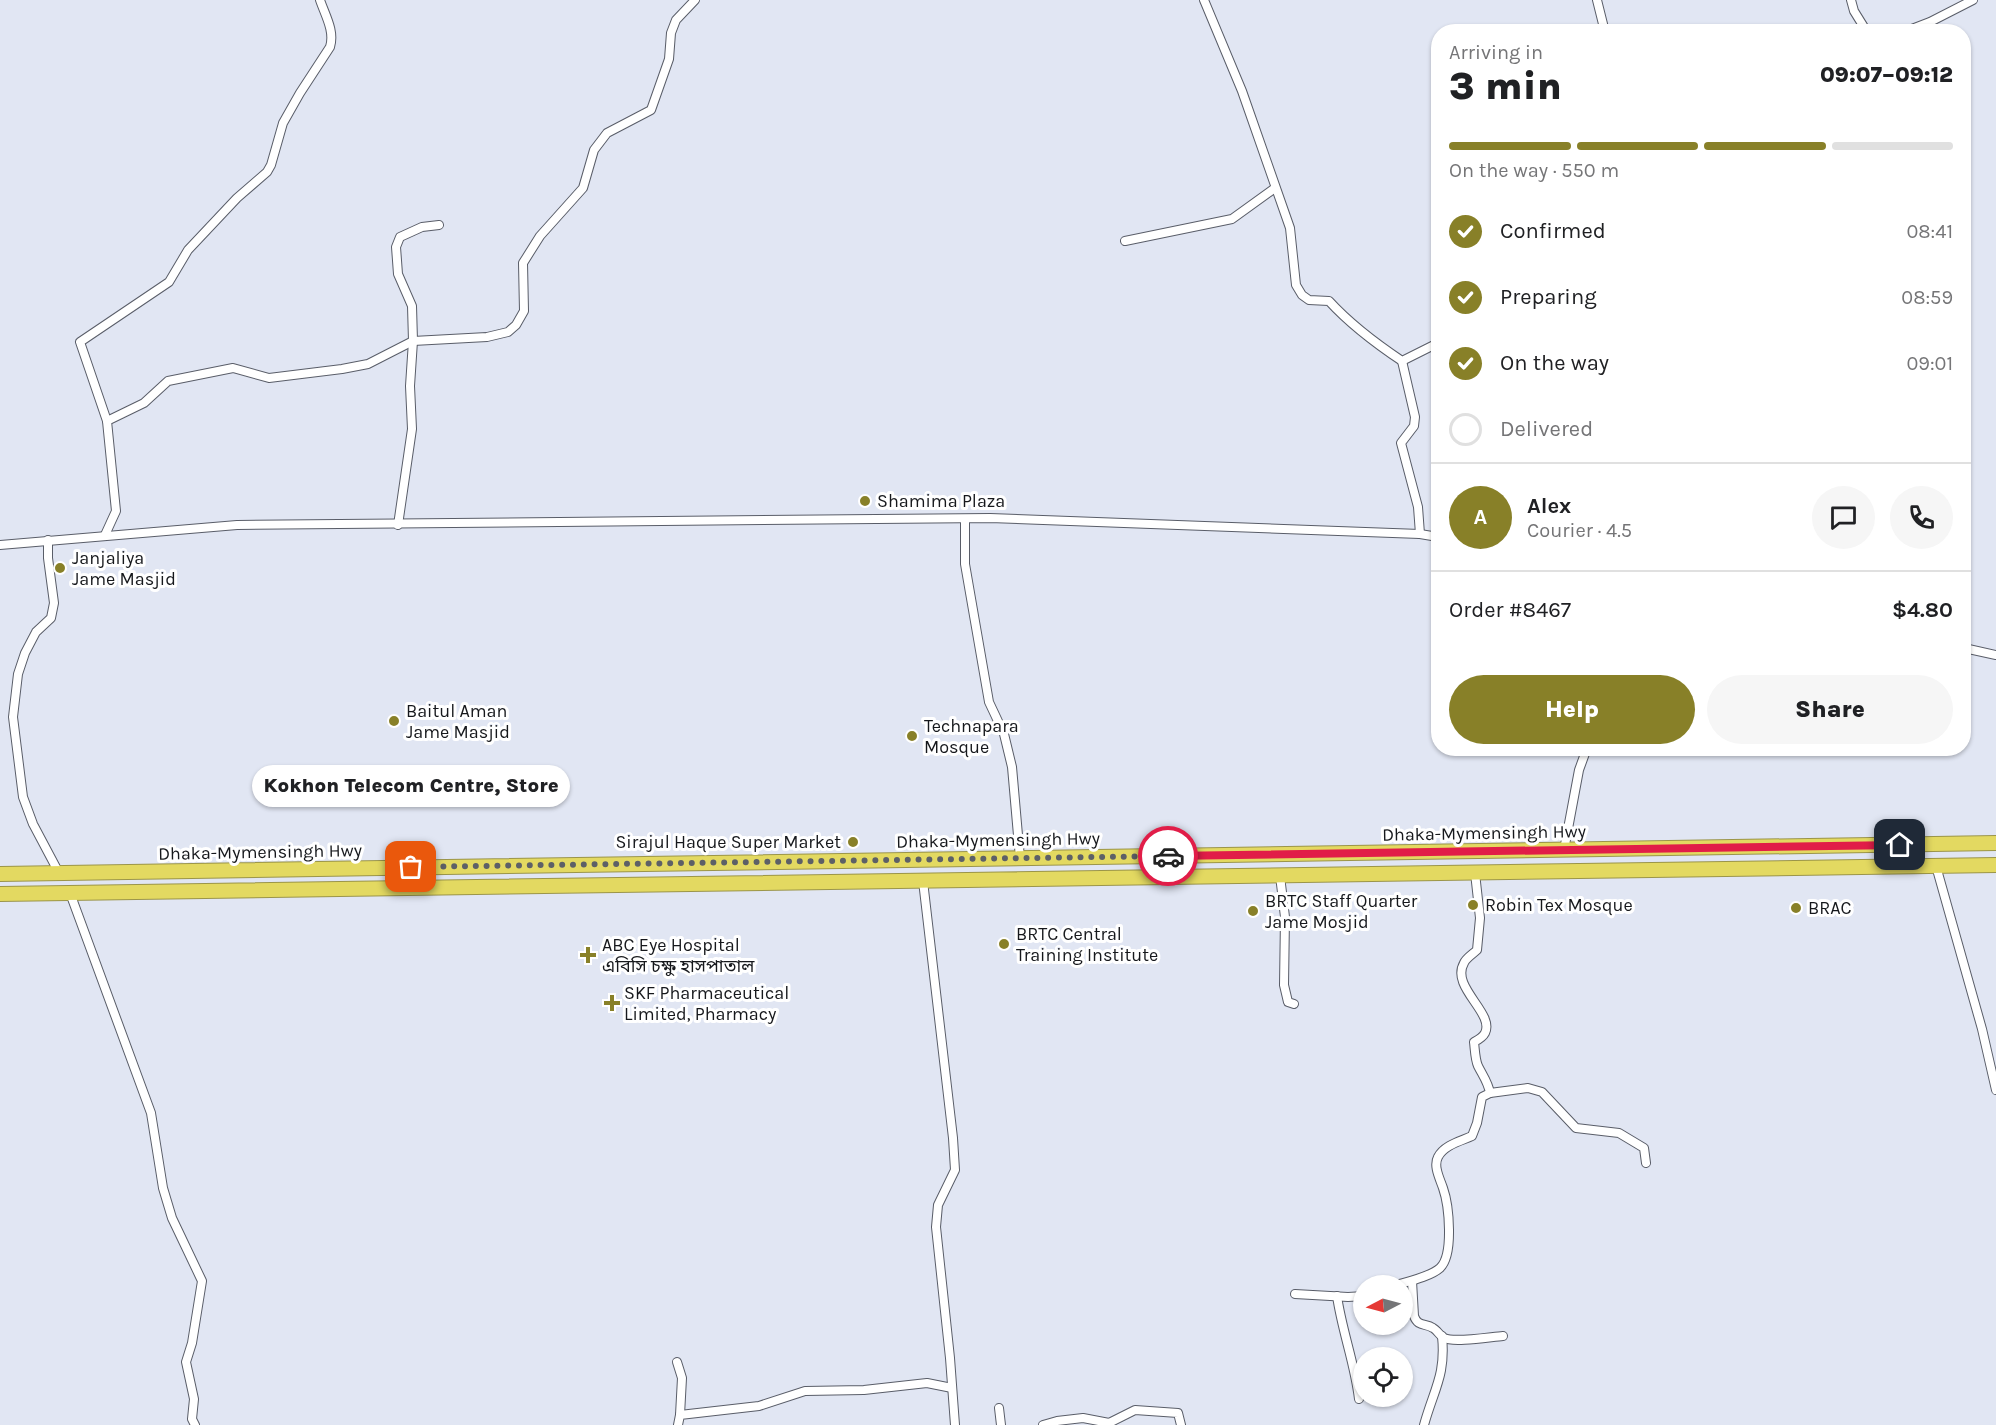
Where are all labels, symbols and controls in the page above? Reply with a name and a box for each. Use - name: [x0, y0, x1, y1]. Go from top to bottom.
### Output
- text: Arriving in: [1449, 41, 1543, 64]
- text: 09:07–09:12: [1820, 62, 1953, 88]
- text: 3 min: [1449, 63, 1562, 109]
- text: On the way · 550 m: [1449, 159, 1619, 182]
- icon: check: [1449, 215, 1482, 248]
- text: Confirmed: [1500, 218, 1606, 244]
- text: 08:41: [1906, 220, 1953, 243]
- icon: check: [1449, 281, 1482, 314]
- text: Preparing: [1500, 284, 1597, 310]
- text: 08:59: [1901, 286, 1953, 309]
- icon: check: [1449, 347, 1482, 380]
- text: On the way: [1500, 350, 1609, 376]
- text: 09:01: [1906, 352, 1953, 375]
- text: Delivered: [1500, 416, 1593, 442]
- button: chat: [1812, 486, 1875, 549]
- button: phone: [1890, 486, 1953, 549]
- place label: Shamima Plaza: [877, 490, 1005, 512]
- text: Alex: [1527, 493, 1571, 519]
- marker: Shamima Plaza: [858, 494, 872, 508]
- text: A: [1474, 504, 1487, 530]
- text: Courier · 4.5: [1527, 519, 1632, 542]
- place label: Janjaliya Jame Masjid: [72, 547, 176, 590]
- marker: Janjaliya Jame Masjid: [53, 561, 67, 575]
- text: Order #8467: [1449, 597, 1571, 623]
- text: $4.80: [1892, 597, 1953, 623]
- button: Help: [1449, 675, 1695, 744]
- button: Share: [1707, 675, 1953, 744]
- place label: Baitul Aman Jame Masjid: [406, 700, 510, 743]
- marker: Baitul Aman Jame Masjid: [387, 714, 401, 728]
- place label: Technapara Mosque: [924, 715, 1019, 758]
- marker: Technapara Mosque: [905, 729, 919, 743]
- callout: Kokhon Telecom Centre, Store: [252, 765, 570, 807]
- text: Kokhon Telecom Centre, Store: [263, 774, 559, 797]
- pin: [1874, 819, 1925, 870]
- street label: Dhaka-Mymensingh Hwy: [1382, 820, 1587, 846]
- courier: [1138, 826, 1198, 886]
- street label: Dhaka-Mymensingh Hwy: [896, 827, 1101, 853]
- icon: home: [1883, 828, 1916, 861]
- place label: Sirajul Haque Super Market: [615, 831, 841, 853]
- marker: Sirajul Haque Super Market: [846, 835, 860, 849]
- street label: Dhaka-Mymensingh Hwy: [158, 839, 363, 865]
- icon: car: [1152, 840, 1185, 873]
- pin: [385, 841, 436, 892]
- icon: bag: [394, 850, 427, 883]
- place label: BRTC Staff Quarter Jame Mosjid: [1265, 890, 1418, 933]
- place label: Robin Tex Mosque: [1485, 894, 1633, 916]
- place label: BRAC: [1808, 897, 1852, 919]
- marker: Robin Tex Mosque: [1466, 898, 1480, 912]
- marker: BRAC: [1789, 901, 1803, 915]
- marker: BRTC Staff Quarter Jame Mosjid: [1246, 904, 1260, 918]
- place label: BRTC Central Training Institute: [1016, 923, 1158, 966]
- place label: ABC Eye Hospital এবিসি চক্ষু হাসপাতাল: [602, 934, 755, 977]
- marker: BRTC Central Training Institute: [997, 937, 1011, 951]
- marker: ABC Eye Hospital এবিসি চক্ষু হাসপাতাল: [579, 946, 597, 964]
- place label: SKF Pharmaceutical Limited, Pharmacy: [624, 982, 789, 1025]
- marker: SKF Pharmaceutical Limited, Pharmacy: [605, 996, 619, 1010]
- north arrow: [1353, 1275, 1413, 1335]
- map controls: [1353, 1275, 1413, 1407]
- button: locate: [1353, 1347, 1413, 1407]

